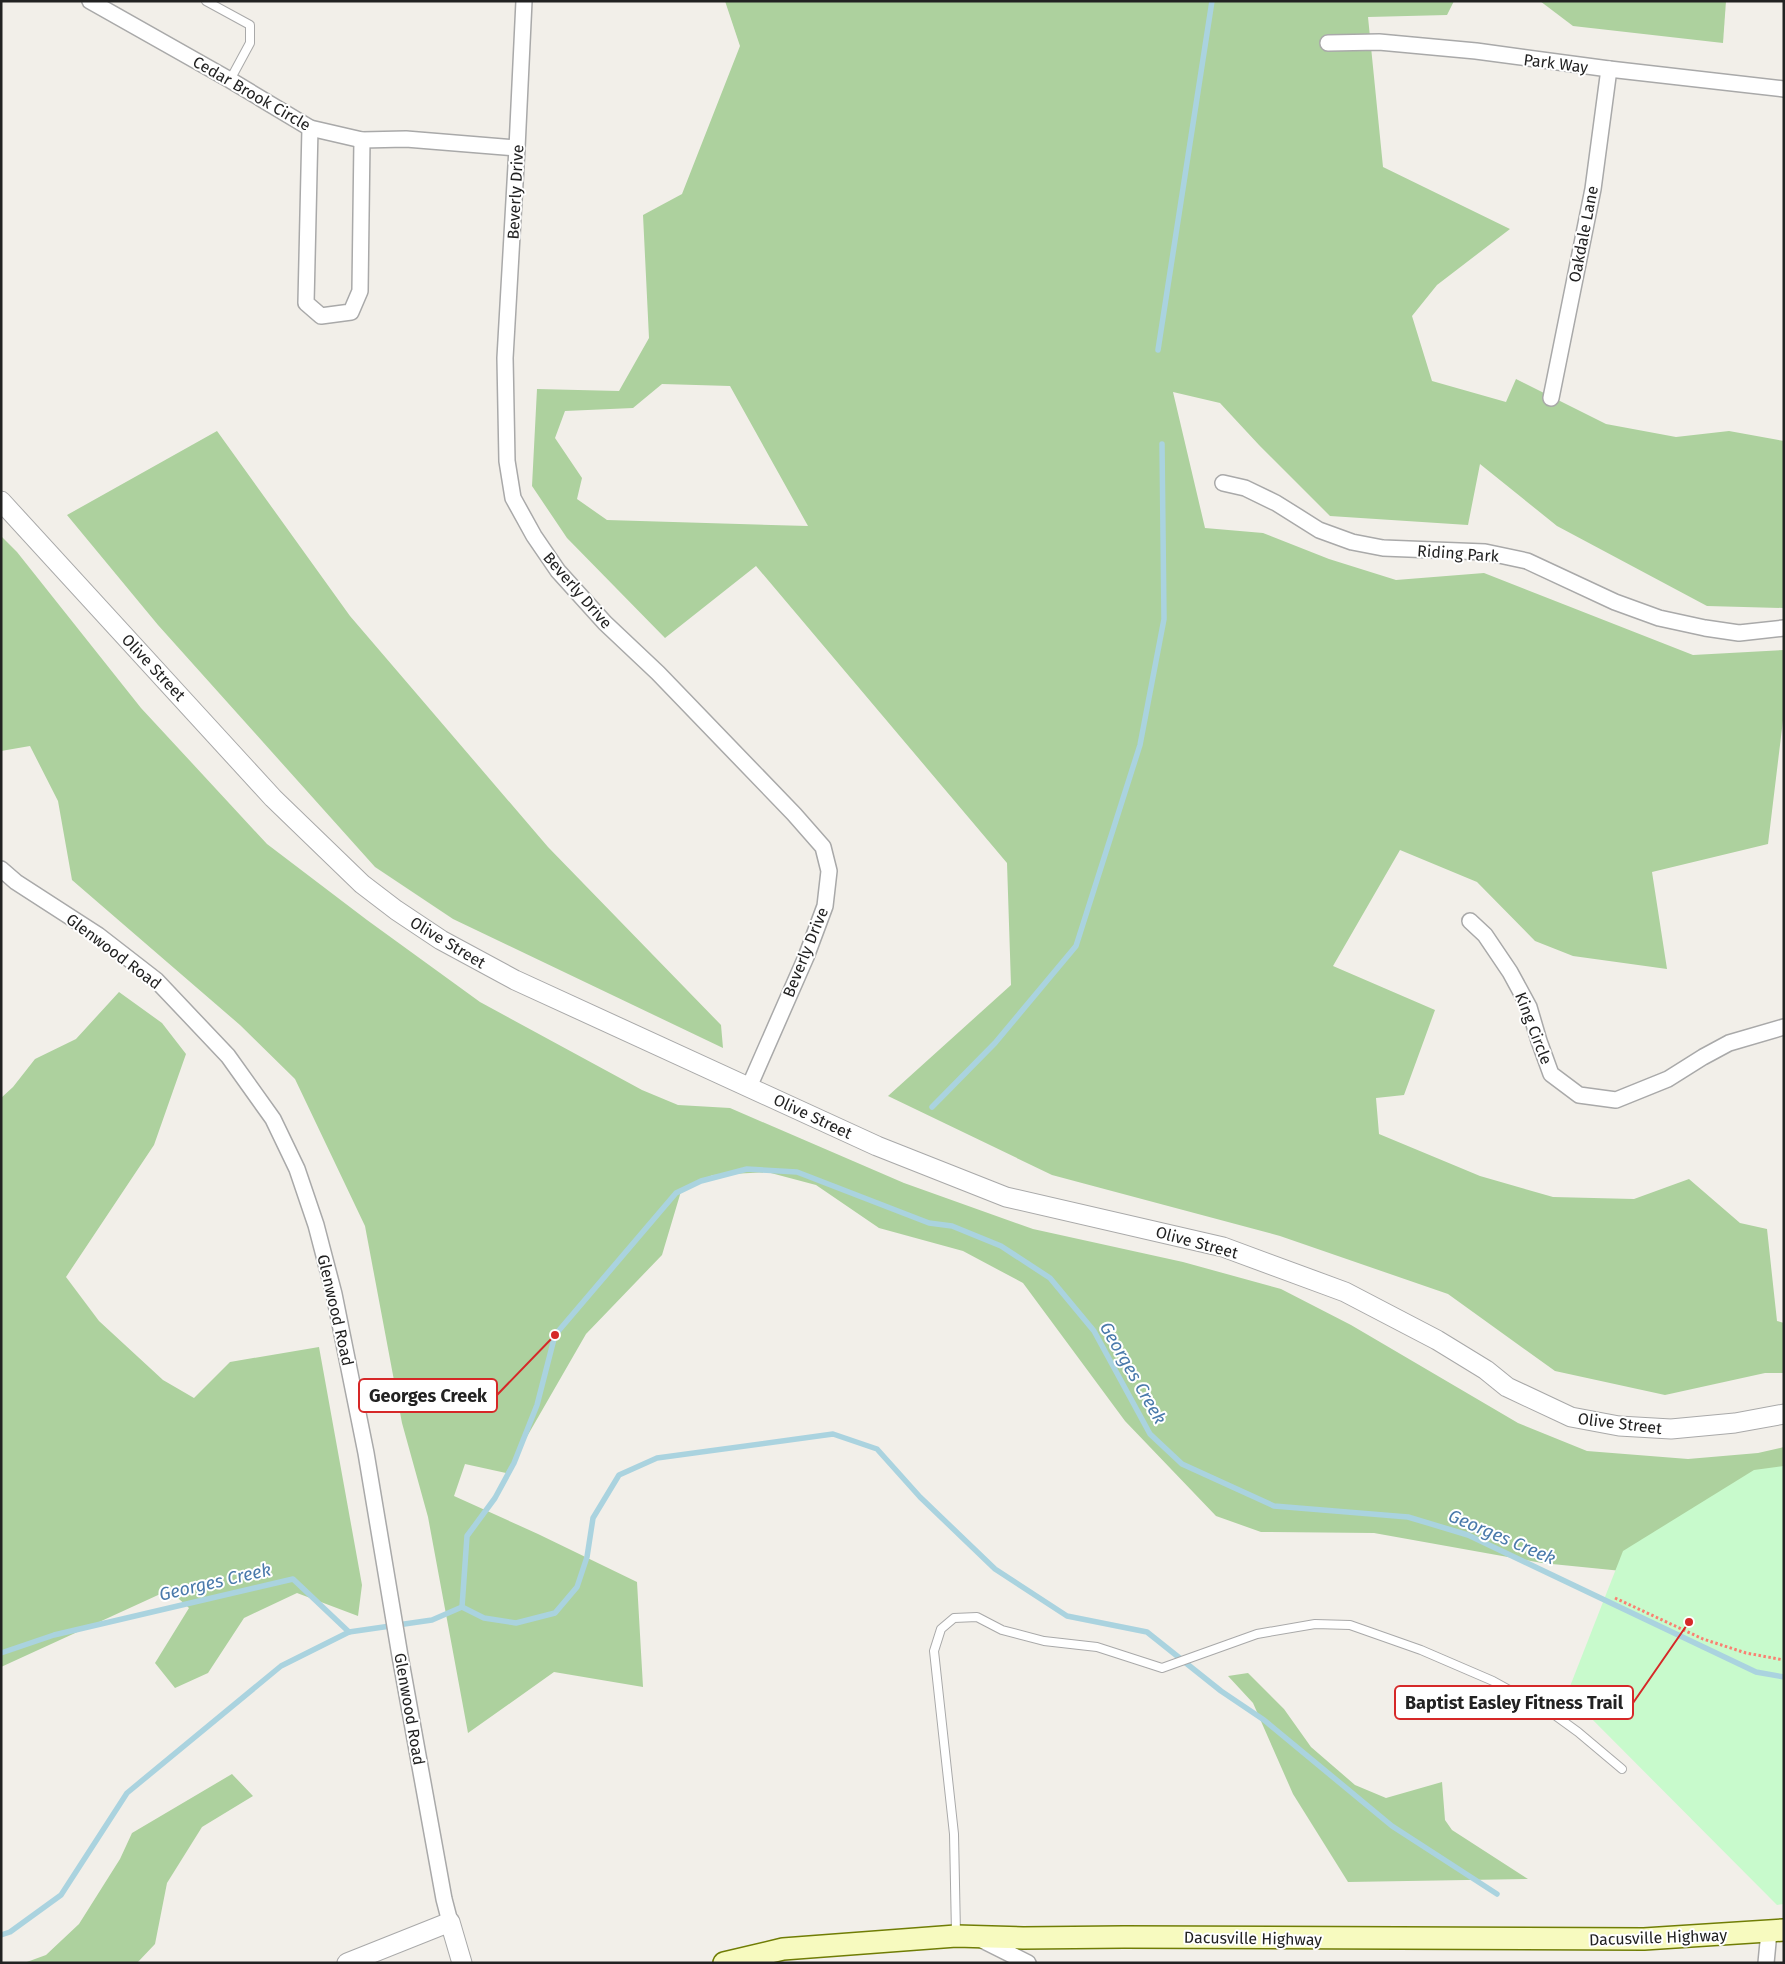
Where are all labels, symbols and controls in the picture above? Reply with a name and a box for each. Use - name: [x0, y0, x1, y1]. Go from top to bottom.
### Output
- street label: Park Way: [1523, 50, 1589, 77]
- street label: Cedar Brook Circle: [190, 52, 314, 135]
- street label: Beverly Drive: [504, 144, 527, 240]
- street label: Oakdale Lane: [1565, 184, 1602, 284]
- street label: Riding Park: [1417, 541, 1500, 566]
- street label: Beverly Drive: [539, 548, 616, 633]
- street label: Olive Street: [118, 630, 190, 705]
- street label: Beverly Drive: [779, 904, 832, 1000]
- street label: Glenwood Road: [63, 910, 165, 993]
- street label: Olive Street: [407, 913, 489, 972]
- street label: King Circle: [1511, 989, 1556, 1067]
- street label: Olive Street: [771, 1090, 855, 1143]
- street label: Olive Street: [1154, 1222, 1240, 1263]
- street label: Glenwood Road: [313, 1253, 358, 1368]
- water label: Georges Creek: [1095, 1318, 1171, 1428]
- callout: Georges Creek: [359, 1379, 497, 1412]
- text: Georges Creek: [369, 1385, 488, 1407]
- street label: Olive Street: [1577, 1409, 1663, 1438]
- water label: Georges Creek: [1445, 1505, 1559, 1570]
- water label: Georges Creek: [157, 1558, 273, 1606]
- street label: Glenwood Road: [390, 1651, 429, 1767]
- callout: Baptist Easley Fitness Trail: [1395, 1686, 1633, 1719]
- text: Baptist Easley Fitness Trail: [1405, 1692, 1624, 1714]
- street label: Dacusville Highway: [1589, 1926, 1728, 1949]
- street label: Dacusville Highway: [1184, 1928, 1322, 1949]

